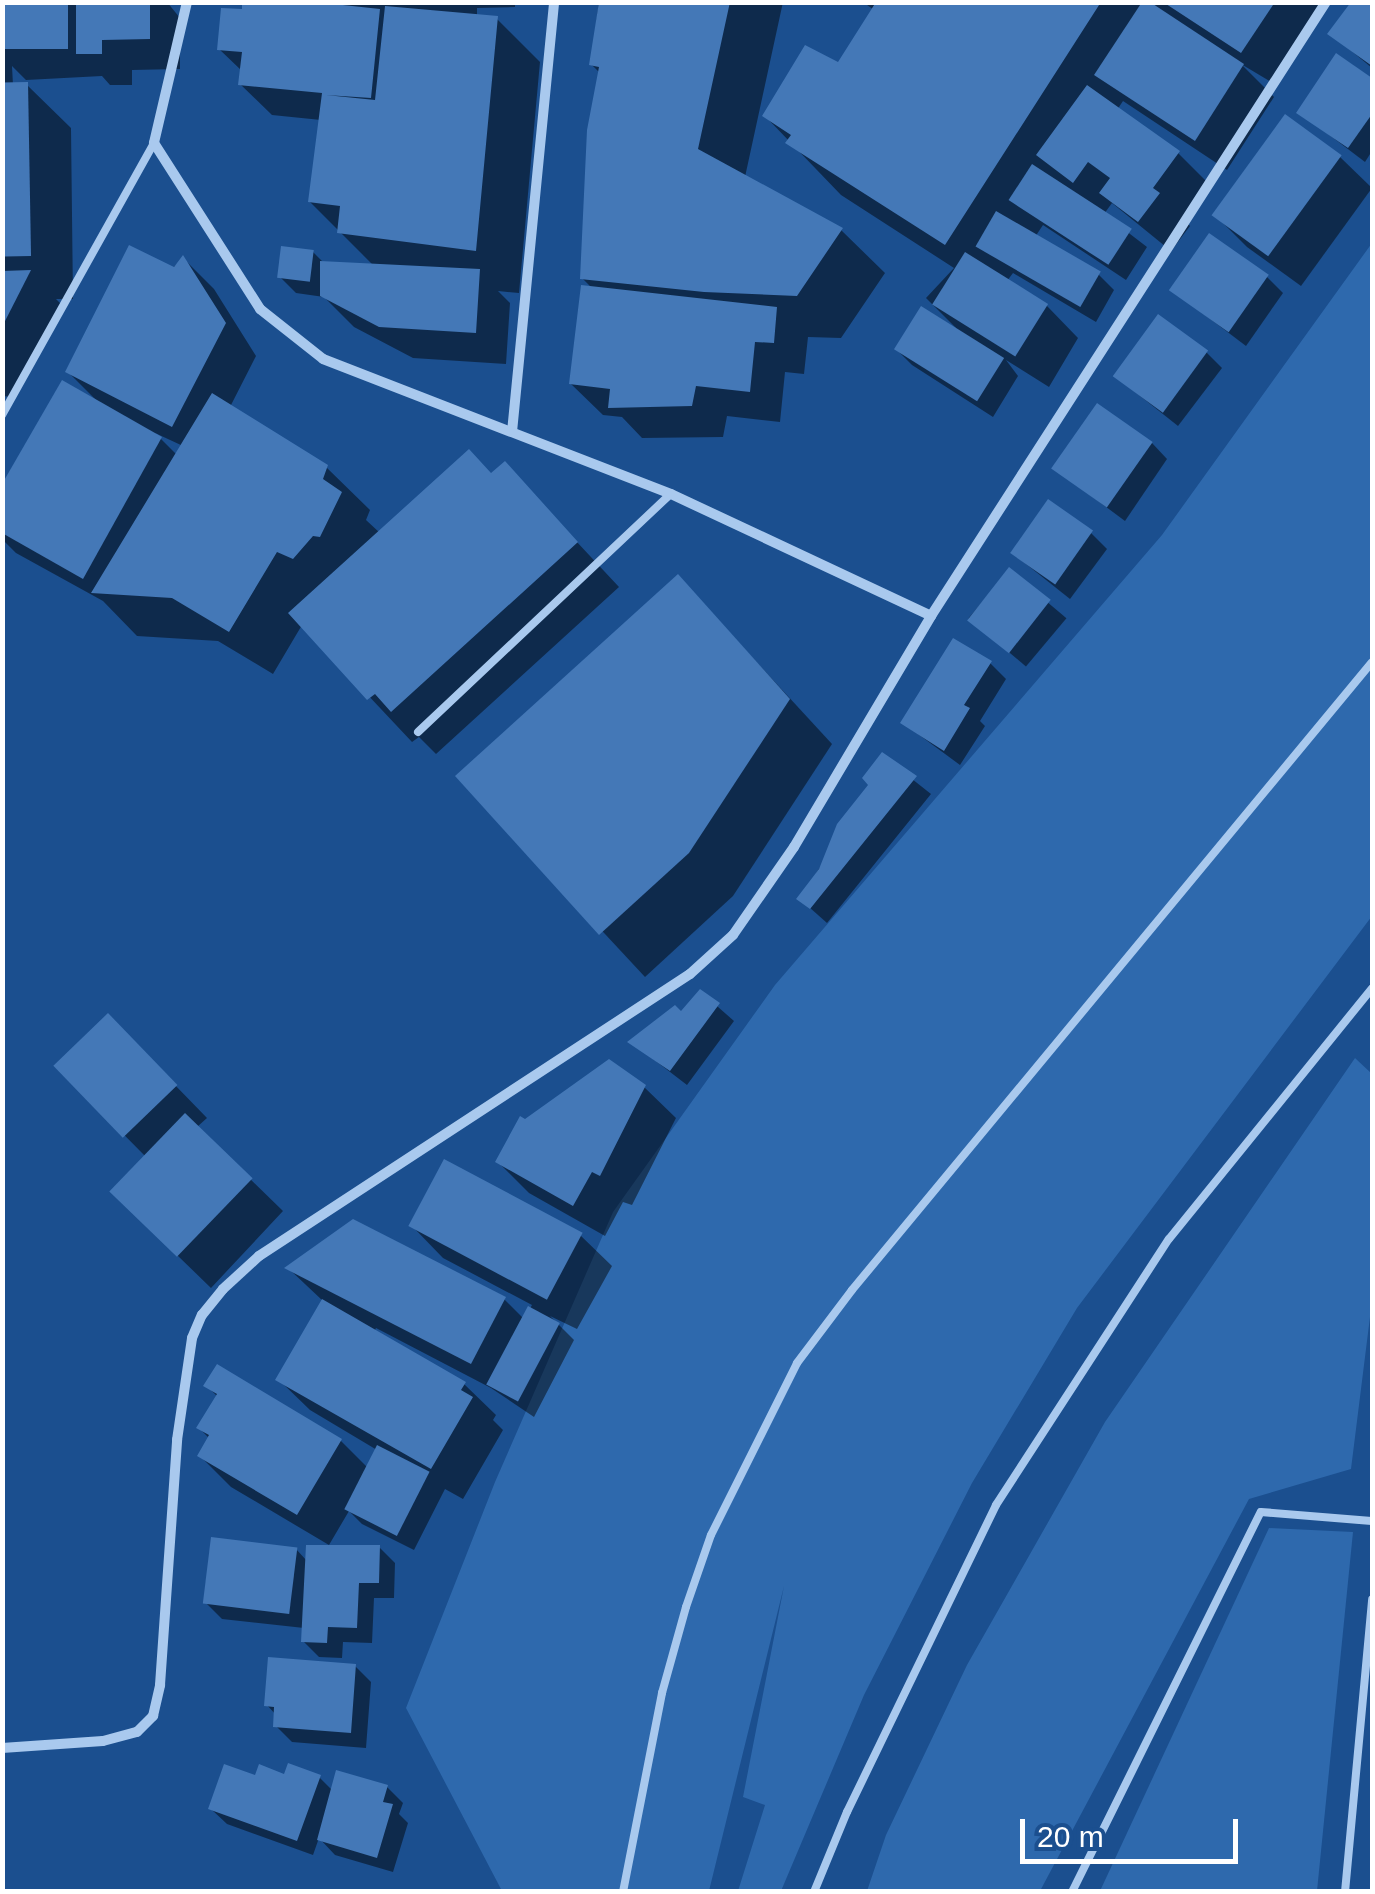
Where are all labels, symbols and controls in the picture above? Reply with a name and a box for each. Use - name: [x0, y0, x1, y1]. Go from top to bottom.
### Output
- scale bar: [1025, 1799, 1242, 1861]
- text: 20 m: [1037, 1820, 1104, 1853]

